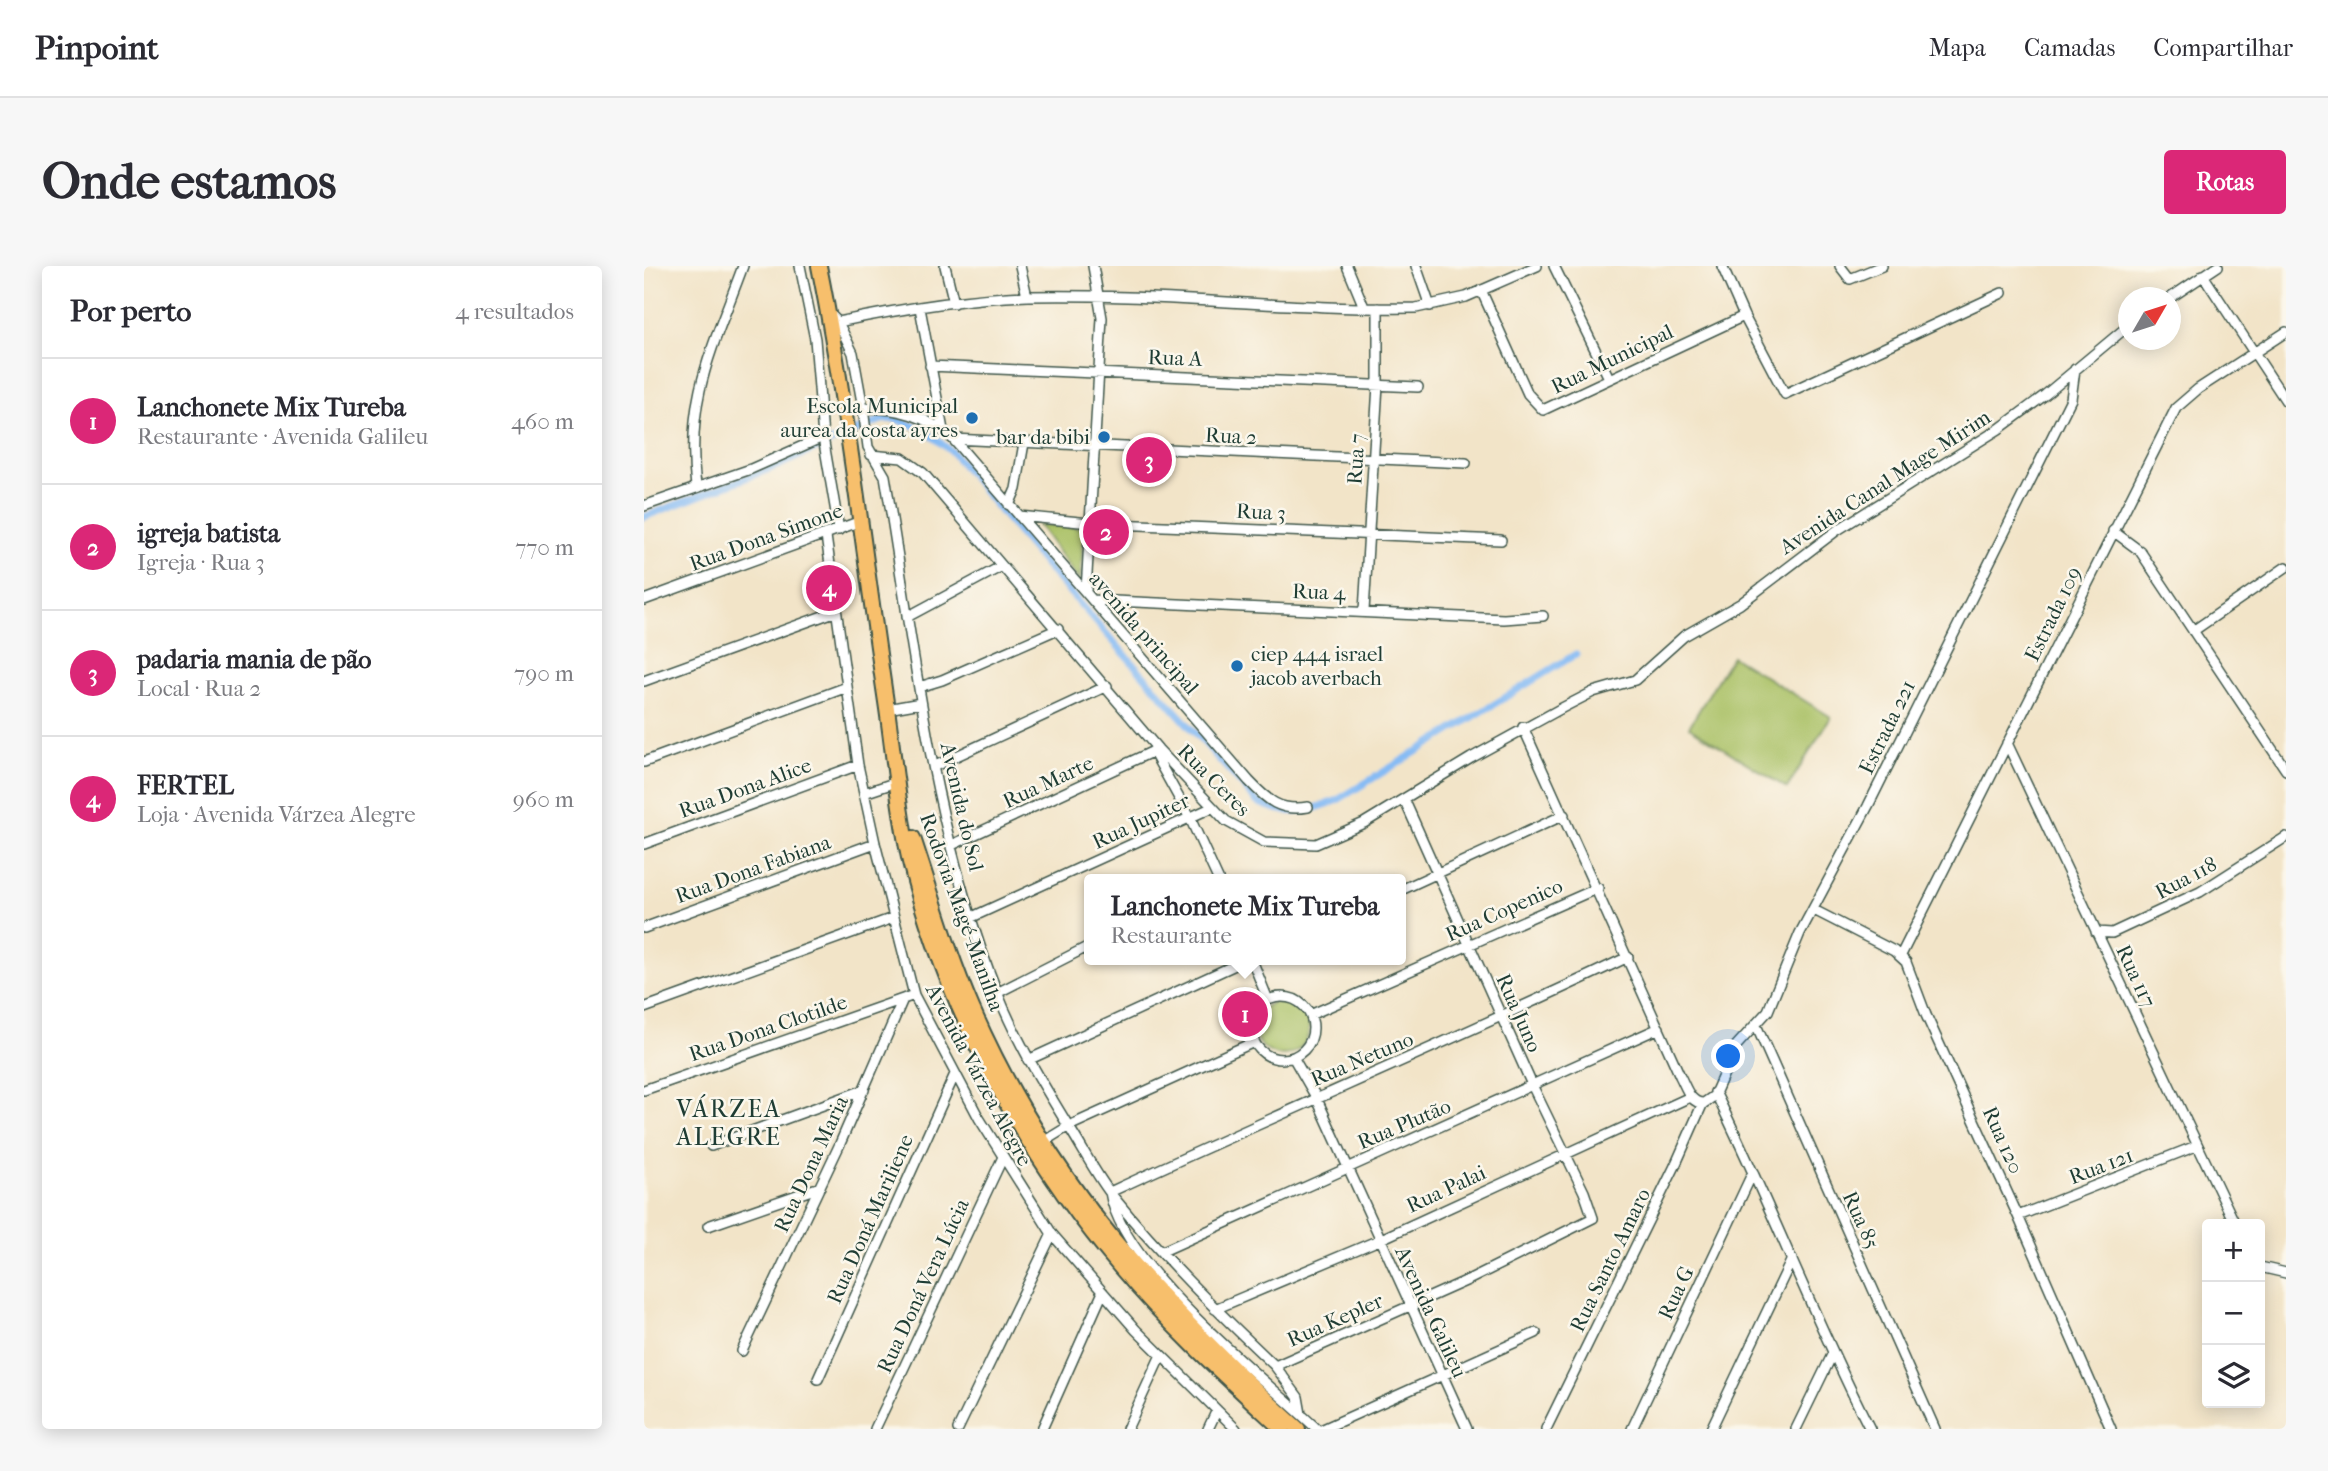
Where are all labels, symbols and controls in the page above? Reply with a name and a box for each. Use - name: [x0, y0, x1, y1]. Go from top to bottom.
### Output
- text: Pinpoint: [35, 29, 159, 68]
- text: Mapa: [1929, 34, 1986, 62]
- text: Camadas: [2024, 34, 2115, 62]
- text: Compartilhar: [2153, 34, 2293, 62]
- button: Rotas: [2164, 150, 2286, 214]
- text: Onde estamos: [42, 153, 336, 211]
- north arrow: [2118, 287, 2181, 350]
- text: Por perto: [70, 294, 192, 329]
- text: 4 resultados: [455, 298, 574, 325]
- street label: Rua Municipal: [1547, 319, 1677, 399]
- street label: Rua A: [1147, 345, 1203, 371]
- text: Lanchonete Mix Tureba: [137, 392, 406, 423]
- place label: Escola Municipal aurea da costa ayres: [781, 394, 958, 442]
- street label: Avenida Canal Mage Mirim: [1774, 404, 1995, 560]
- text: 1: [89, 408, 97, 435]
- text: 460 m: [511, 408, 574, 435]
- marker: Escola Municipal aurea da costa ayres: [964, 410, 980, 426]
- text: Restaurante · Avenida Galileu: [137, 423, 428, 450]
- street label: Rua 2: [1205, 423, 1258, 449]
- place label: bar da bibi: [995, 425, 1090, 449]
- marker: bar da bibi: [1096, 429, 1112, 445]
- street label: Rua 7: [1342, 433, 1370, 485]
- pin: 3: [1126, 434, 1172, 486]
- street label: Rua Dona Simone: [686, 498, 846, 576]
- street label: Rua 3: [1236, 499, 1286, 525]
- pin: 2: [1083, 506, 1129, 558]
- text: igreja batista: [137, 518, 280, 549]
- text: 2: [87, 534, 99, 561]
- text: 770 m: [515, 534, 574, 561]
- text: Igreja · Rua 3: [137, 549, 265, 576]
- pin: 4: [806, 562, 852, 614]
- street label: Estrada 109: [2020, 563, 2086, 665]
- street label: avenida principal: [1084, 567, 1204, 699]
- street label: Rua 4: [1292, 579, 1347, 605]
- place label: ciep 444 israel jacob averbach: [1249, 642, 1383, 690]
- text: padaria mania de pão: [137, 644, 372, 675]
- marker: ciep 444 israel jacob averbach: [1229, 658, 1245, 674]
- text: 3: [88, 660, 98, 687]
- text: 790 m: [514, 660, 574, 687]
- text: Local · Rua 2: [137, 675, 261, 702]
- street label: Estrada 221: [1854, 676, 1920, 778]
- street label: Avenida do Sol: [935, 739, 988, 874]
- street label: Rua Ceres: [1173, 739, 1255, 821]
- street label: Rua Marte: [999, 751, 1097, 813]
- street label: Rua Dona Alice: [676, 753, 814, 823]
- text: FERTEL: [137, 770, 234, 801]
- text: 4: [86, 786, 100, 813]
- text: 960 m: [513, 786, 574, 813]
- street label: Rua Jupiter: [1089, 788, 1194, 854]
- text: Loja · Avenida Várzea Alegre: [137, 801, 416, 828]
- street label: Rodovia Magé-Manilha: [915, 810, 1009, 1015]
- street label: Rua Dona Fabiana: [672, 830, 834, 908]
- street label: Rua 118: [2151, 852, 2221, 904]
- street label: Rua Copenico: [1442, 873, 1566, 947]
- popup: [1084, 874, 1406, 965]
- text: Lanchonete Mix Tureba: [1111, 891, 1379, 922]
- text: Restaurante: [1111, 922, 1232, 949]
- street label: Rua 117: [2111, 941, 2161, 1011]
- street label: Rua Juno: [1491, 970, 1547, 1056]
- street label: Avenida Várzea Alegre: [920, 979, 1037, 1170]
- pin: 1: [1222, 988, 1268, 1040]
- street label: Rua Dona Clotilde: [686, 990, 850, 1066]
- street label: Rua Netuno: [1307, 1027, 1417, 1091]
- your location: [1711, 1039, 1745, 1073]
- street label: Rua Dona Maria: [769, 1092, 853, 1236]
- district label: VÁRZEA ALEGRE: [675, 1094, 782, 1151]
- street label: Rua Plutão: [1354, 1094, 1454, 1154]
- street label: Rua 120: [1978, 1103, 2028, 1177]
- street label: Rua Doná Mariliene: [822, 1131, 918, 1307]
- street label: Rua 121: [2066, 1143, 2136, 1189]
- street label: Rua Palai: [1402, 1160, 1490, 1218]
- street label: Rua Santo Amaro: [1565, 1184, 1655, 1336]
- street label: Rua 85: [1838, 1187, 1884, 1253]
- street label: Rua Doná Vera Lúcia: [872, 1195, 974, 1377]
- map controls: [2202, 1219, 2265, 1408]
- button: +: [2202, 1219, 2265, 1282]
- street label: Avenida Galileu: [1390, 1242, 1472, 1382]
- street label: Rua G: [1653, 1262, 1699, 1323]
- button: −: [2202, 1282, 2265, 1345]
- street label: Rua Kepler: [1283, 1288, 1387, 1352]
- button: layers: [2202, 1345, 2265, 1408]

